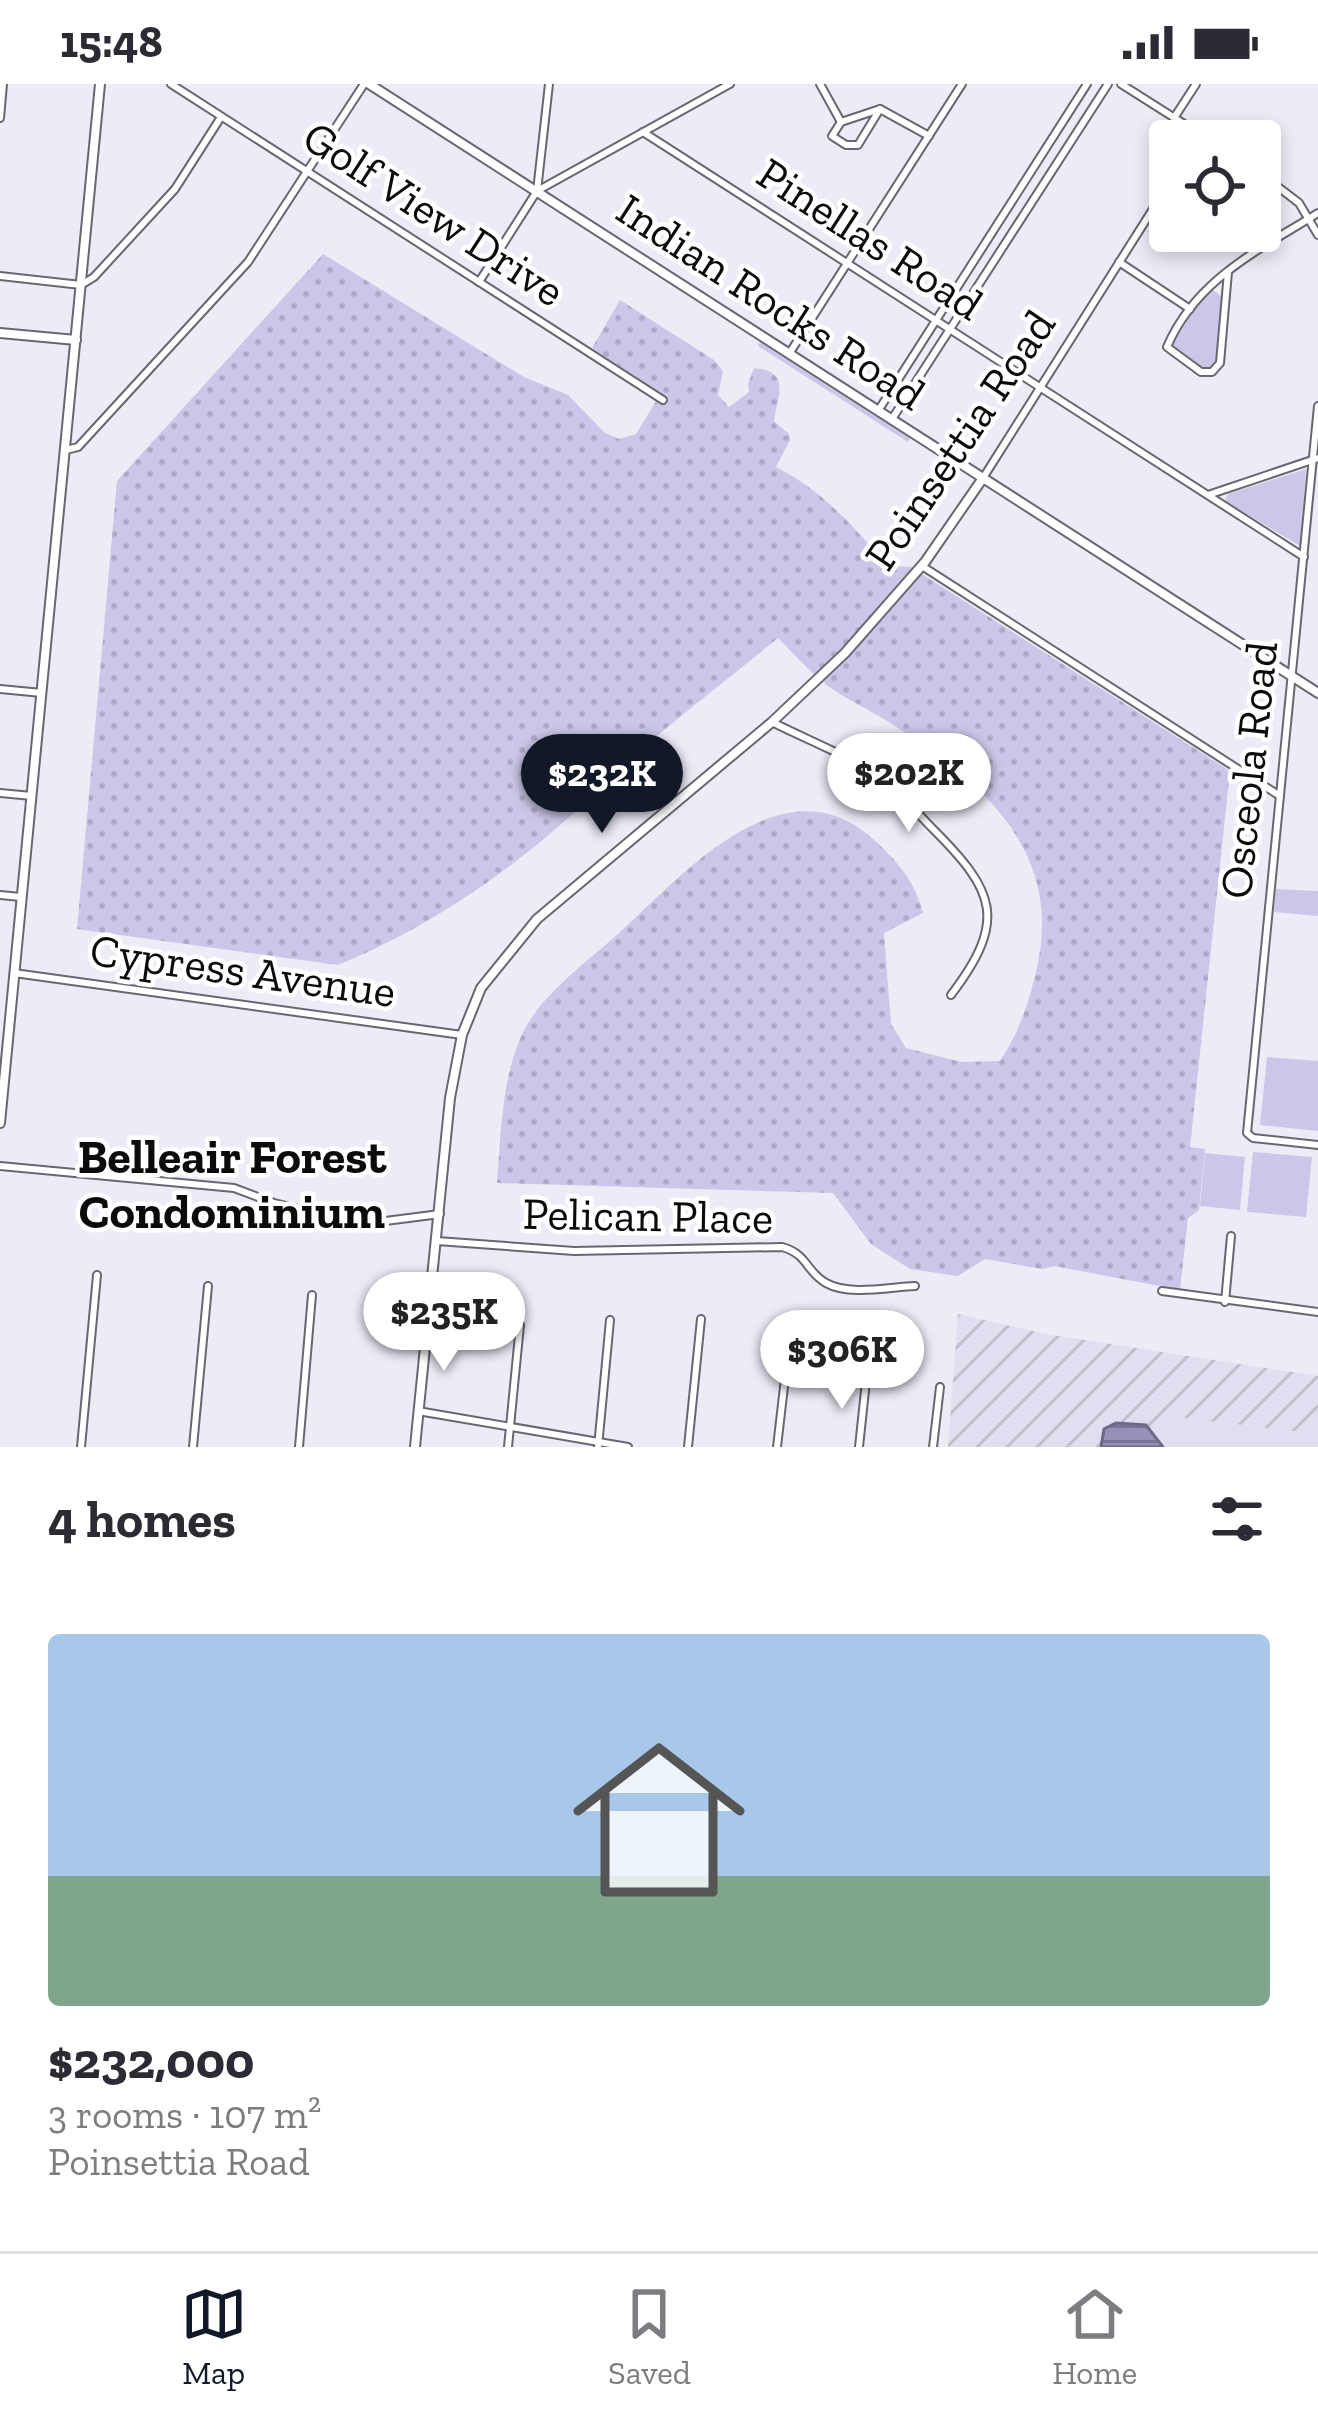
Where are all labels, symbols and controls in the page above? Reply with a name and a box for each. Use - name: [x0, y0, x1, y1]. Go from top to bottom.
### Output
- text: 15:48: [60, 15, 163, 69]
- street label: Golf View Drive: [293, 110, 575, 318]
- map controls: [1149, 120, 1281, 252]
- button: locate: [1149, 120, 1281, 252]
- street label: Pinellas Road: [747, 146, 993, 332]
- street label: Indian Rocks Road: [607, 182, 935, 422]
- street label: Poinsettia Road: [853, 300, 1067, 580]
- street label: Osceola Road: [1209, 638, 1289, 901]
- pin: $202K: [825, 733, 993, 835]
- pin: $232K: [518, 734, 686, 836]
- text: $202K: [854, 748, 964, 795]
- text: $232K: [548, 749, 656, 796]
- street label: Cypress Avenue: [87, 923, 399, 1019]
- district label: Belleair Forest Condominium: [78, 1128, 387, 1240]
- street label: Pelican Place: [522, 1187, 774, 1245]
- pin: $235K: [360, 1272, 528, 1374]
- text: $235K: [390, 1287, 498, 1334]
- pin: $306K: [758, 1310, 926, 1412]
- text: $306K: [787, 1325, 897, 1372]
- icon: filters: [1204, 1486, 1270, 1552]
- text: 4 homes: [48, 1489, 236, 1550]
- icon: home: [551, 1712, 767, 1928]
- text: $232,000: [48, 2030, 254, 2091]
- text: 3 rooms · 107 m²: [48, 2091, 321, 2138]
- text: Poinsettia Road: [48, 2138, 310, 2185]
- tab: Map: [181, 2281, 247, 2392]
- tab: Saved: [608, 2281, 691, 2392]
- tab: Home: [1052, 2281, 1137, 2392]

